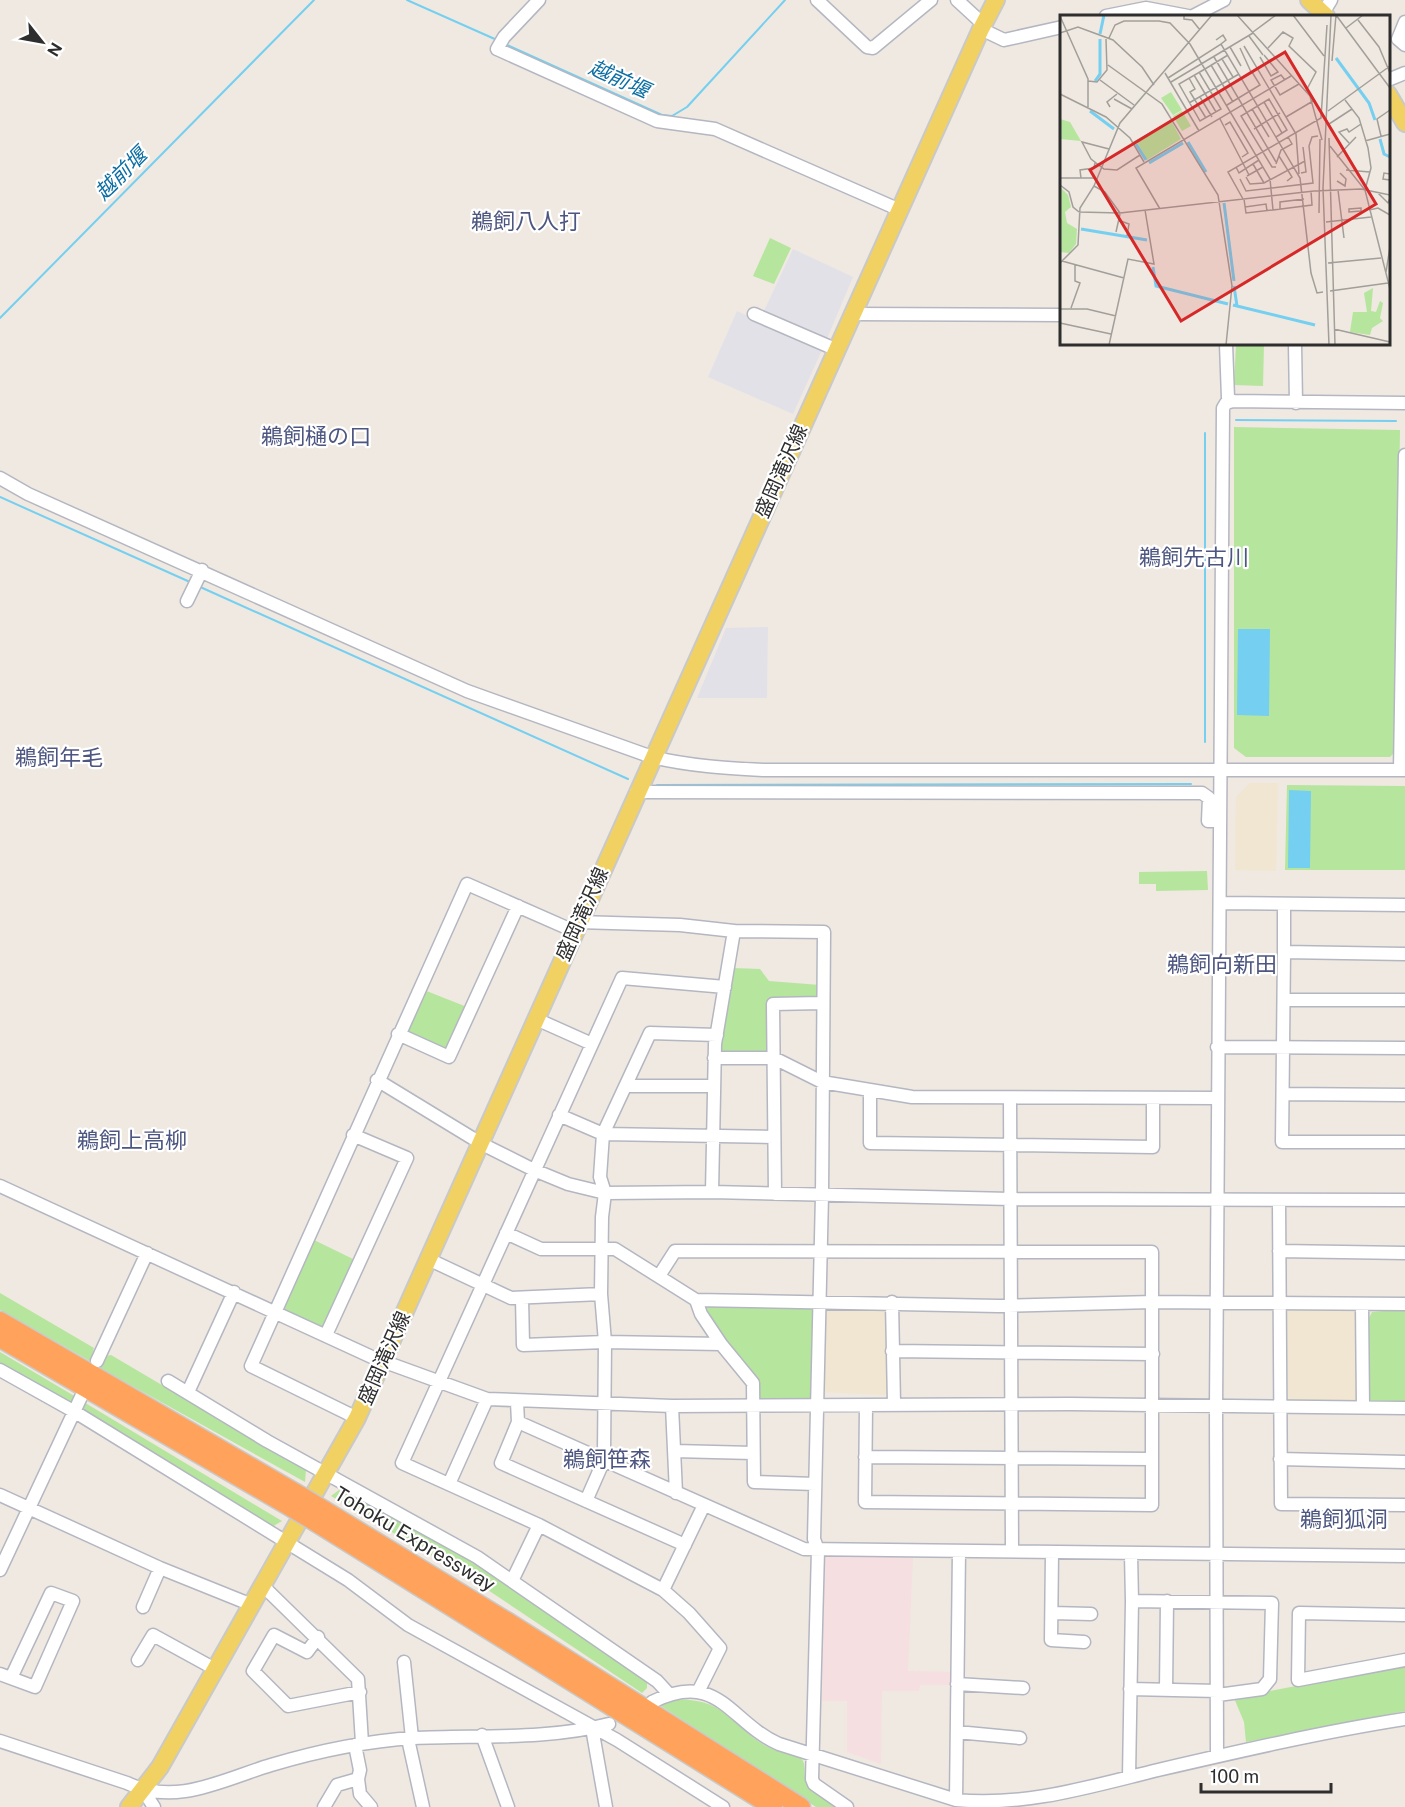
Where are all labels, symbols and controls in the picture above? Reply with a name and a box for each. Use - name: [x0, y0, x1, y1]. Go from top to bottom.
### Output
- north arrow: [12, 12, 72, 72]
- inset map: [1060, 15, 1390, 345]
- text: N: [43, 39, 66, 60]
- water label: 越前堰: [585, 54, 657, 104]
- water label: 越前堰: [90, 140, 155, 205]
- district label: 鵜飼八人打: [471, 208, 581, 234]
- street label: 盛岡滝沢線: [750, 420, 812, 522]
- district label: 鵜飼樋の口: [261, 423, 371, 449]
- district label: 鵜飼先古川: [1139, 544, 1249, 570]
- district label: 鵜飼年毛: [15, 744, 103, 770]
- street label: 盛岡滝沢線: [551, 863, 613, 965]
- district label: 鵜飼向新田: [1167, 951, 1277, 977]
- district label: 鵜飼上高柳: [77, 1127, 187, 1153]
- street label: 盛岡滝沢線: [353, 1307, 415, 1409]
- district label: 鵜飼笹森: [563, 1446, 651, 1472]
- street label: Tohoku Expressway: [330, 1481, 500, 1597]
- district label: 鵜飼狐洞: [1300, 1506, 1388, 1532]
- scale bar: [1201, 1756, 1332, 1794]
- text: 100 m: [1210, 1766, 1259, 1787]

